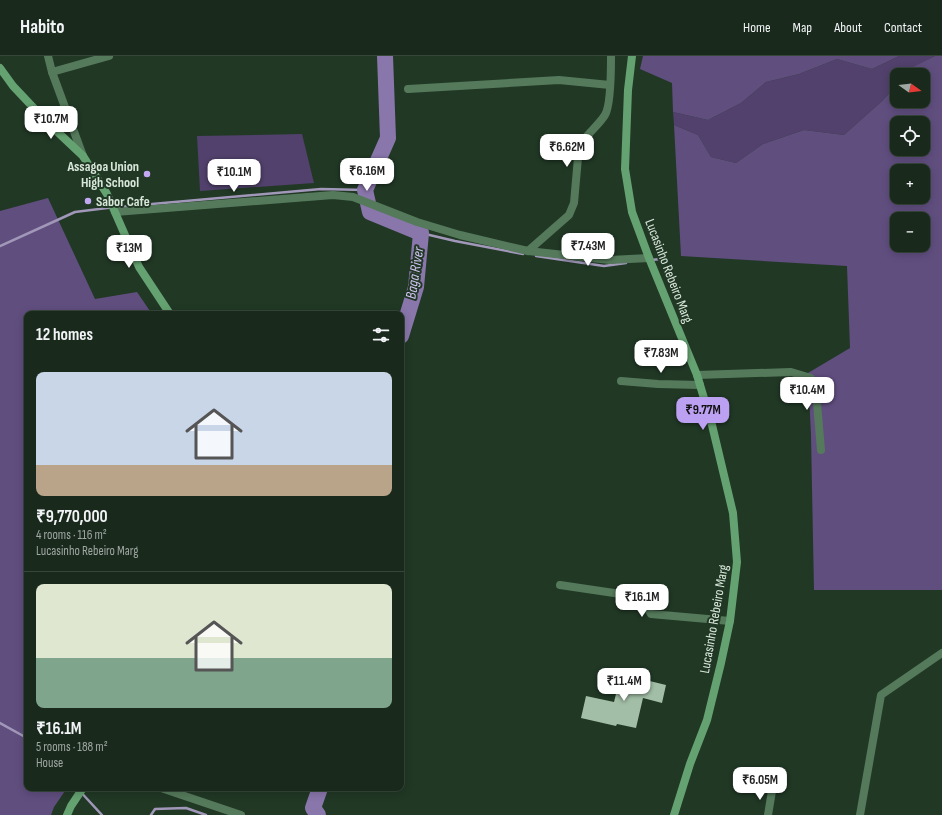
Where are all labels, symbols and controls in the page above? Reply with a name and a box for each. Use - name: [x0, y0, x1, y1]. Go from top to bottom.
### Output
- text: Habito: [20, 16, 64, 39]
- text: Home: [743, 19, 771, 36]
- text: Map: [793, 19, 812, 36]
- text: About: [834, 19, 862, 36]
- text: Contact: [884, 19, 922, 36]
- north arrow: [890, 68, 930, 108]
- map controls: [890, 68, 930, 252]
- pin: ₹10.7M: [18, 106, 84, 140]
- text: ₹10.7M: [34, 111, 68, 127]
- button: locate: [890, 116, 930, 156]
- pin: ₹6.62M: [534, 134, 600, 168]
- text: ₹6.62M: [549, 139, 585, 155]
- place label: Assagoa Union High School: [66, 158, 139, 191]
- pin: ₹6.16M: [334, 158, 400, 192]
- pin: ₹10.1M: [201, 159, 267, 193]
- text: ₹6.16M: [349, 163, 385, 179]
- text: ₹10.1M: [217, 164, 251, 180]
- button: +: [890, 164, 930, 204]
- marker: Assagoa Union High School: [142, 169, 152, 179]
- place label: Sabor Cafe: [96, 193, 150, 210]
- marker: Sabor Cafe: [83, 196, 93, 206]
- button: −: [890, 212, 930, 252]
- street label: Lucasinho Rebeiro Marg: [641, 216, 697, 326]
- pin: ₹7.43M: [555, 233, 621, 267]
- pin: ₹13M: [105, 235, 153, 269]
- text: ₹7.43M: [570, 238, 606, 254]
- text: ₹13M: [116, 240, 142, 256]
- water label: Baga River: [402, 245, 429, 300]
- icon: filters: [370, 324, 392, 346]
- text: 12 homes: [36, 325, 93, 345]
- pin: ₹7.83M: [628, 340, 694, 374]
- text: ₹7.83M: [644, 345, 679, 361]
- pin: ₹10.4M: [774, 377, 840, 411]
- text: ₹10.4M: [789, 382, 825, 398]
- pin: ₹9.77M: [670, 397, 736, 431]
- icon: home: [178, 398, 250, 470]
- text: ₹9.77M: [685, 402, 721, 418]
- text: ₹9,770,000: [36, 507, 108, 527]
- text: 4 rooms · 116 m²: [36, 527, 107, 543]
- text: Lucasinho Rebeiro Marg: [36, 543, 138, 559]
- street label: Lucasinho Rebeiro Marg: [696, 563, 732, 675]
- pin: ₹16.1M: [609, 584, 675, 618]
- text: ₹16.1M: [625, 589, 659, 605]
- icon: home: [178, 610, 250, 682]
- pin: ₹11.4M: [591, 668, 657, 702]
- text: ₹11.4M: [606, 673, 642, 689]
- text: ₹16.1M: [36, 719, 82, 739]
- text: 5 rooms · 188 m²: [36, 739, 108, 755]
- text: House: [36, 755, 63, 771]
- pin: ₹6.05M: [727, 767, 793, 801]
- text: ₹6.05M: [742, 772, 778, 788]

